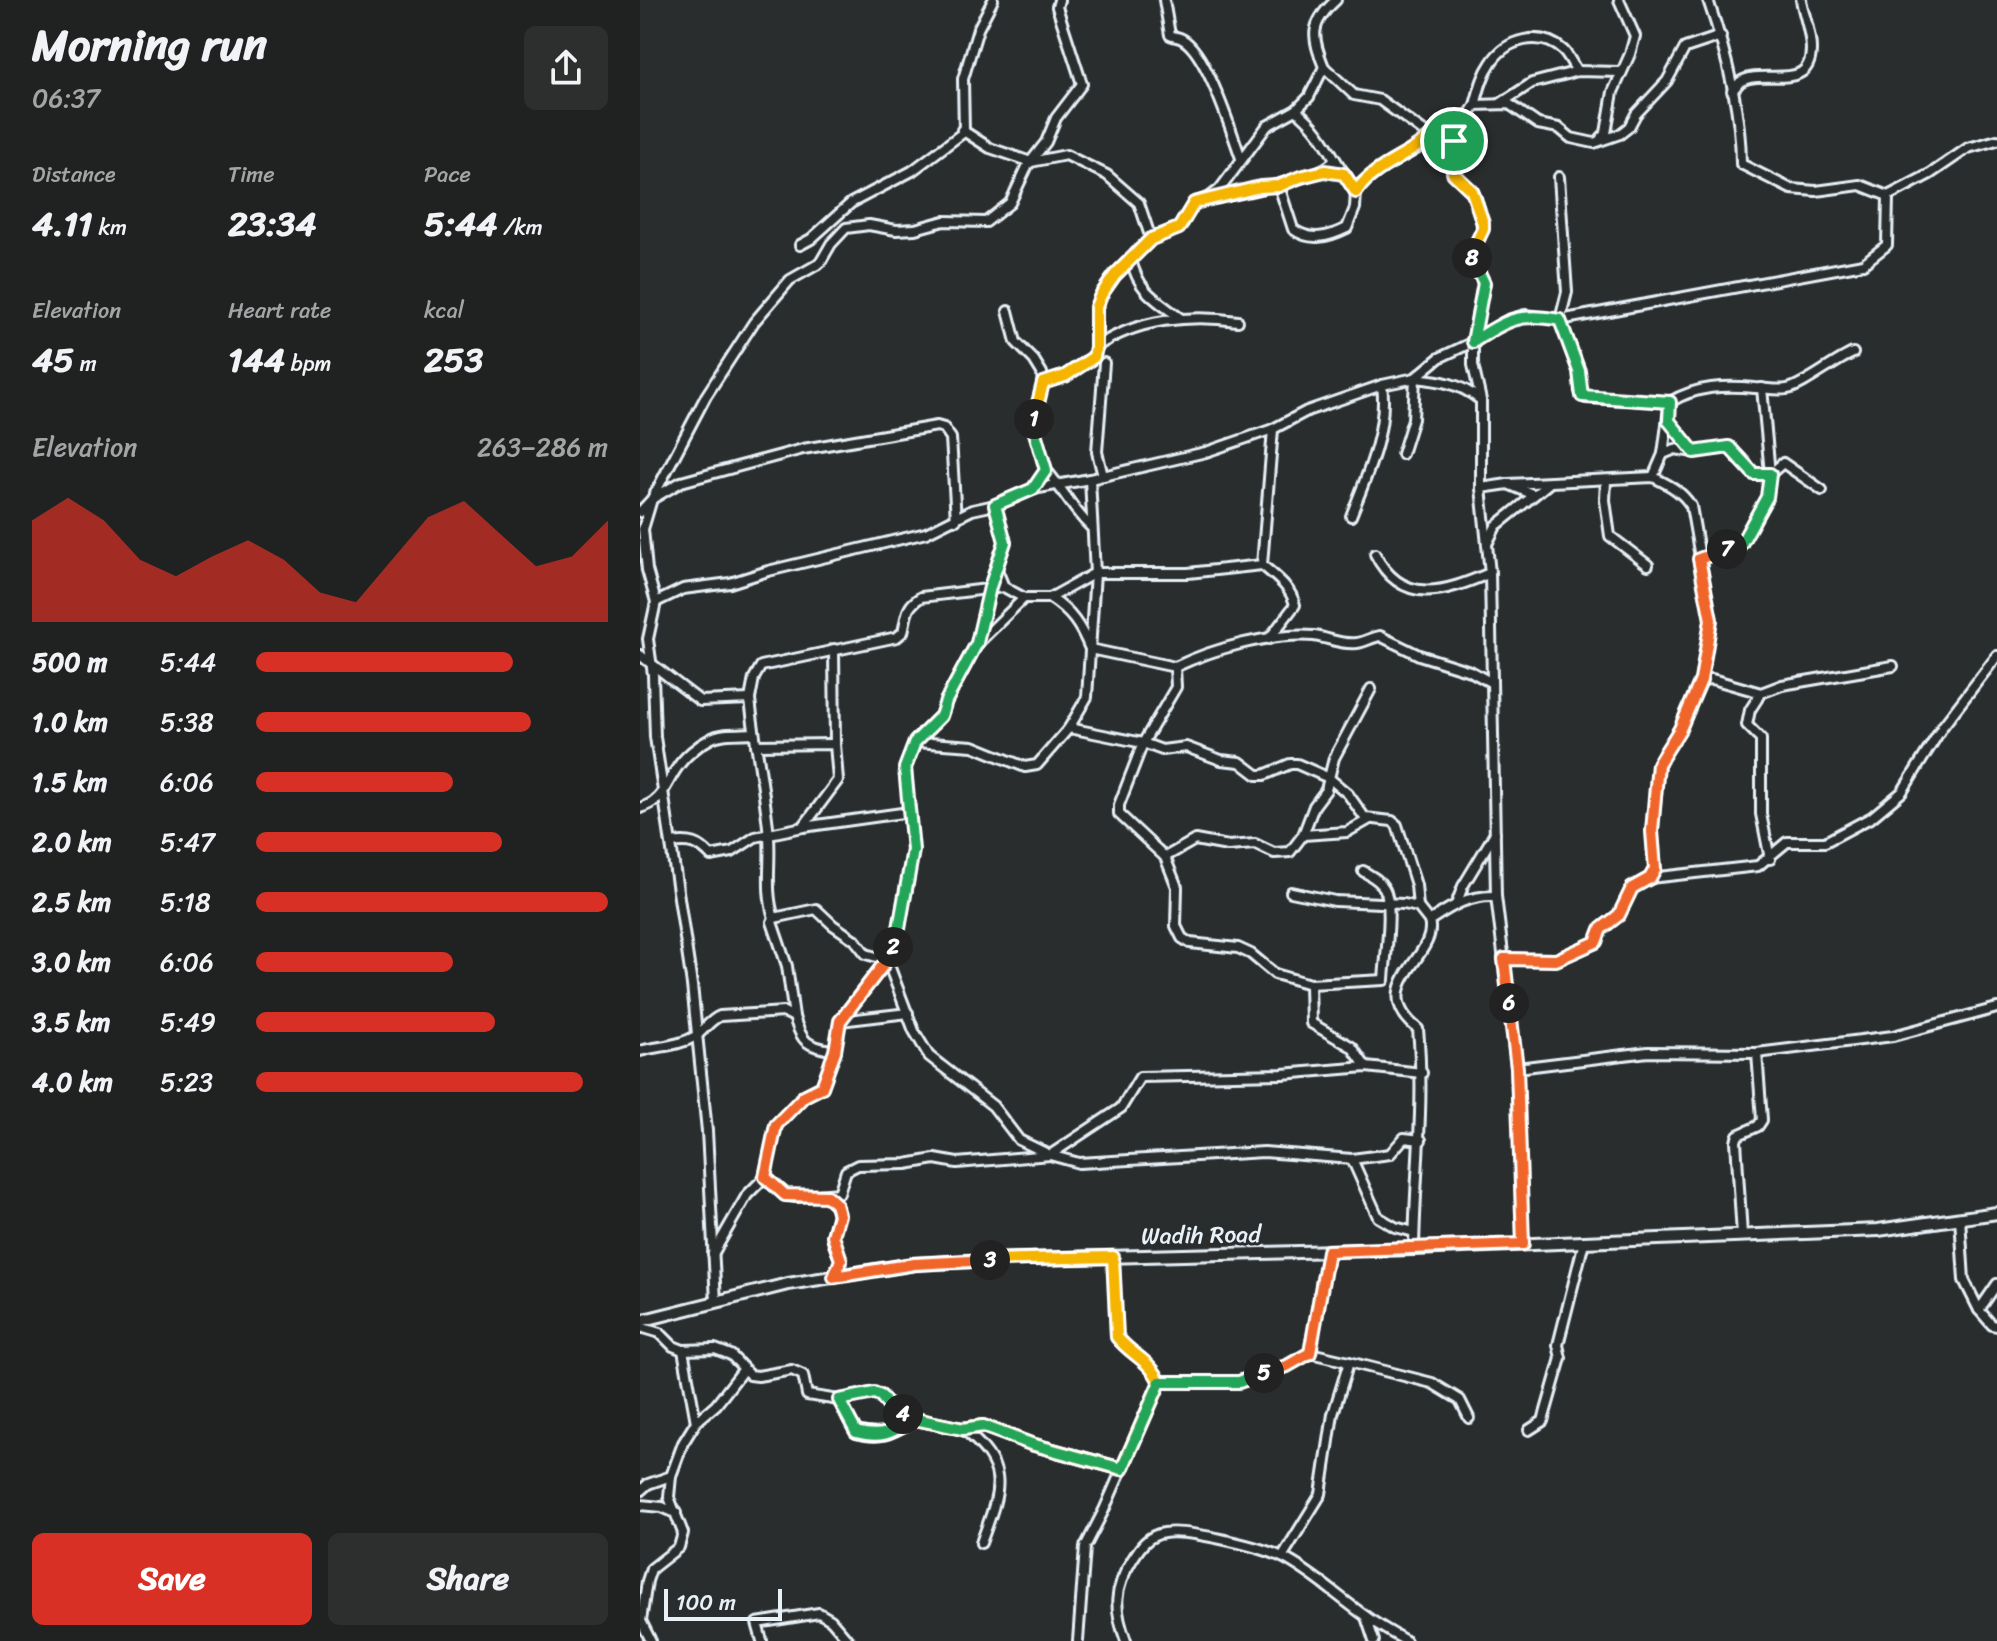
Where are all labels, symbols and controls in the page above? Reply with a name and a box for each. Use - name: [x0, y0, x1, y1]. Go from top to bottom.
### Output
- text: Morning run: [32, 6, 267, 84]
- button: share: [524, 26, 608, 110]
- text: 06:37: [32, 75, 100, 121]
- pin: [1420, 107, 1488, 175]
- icon: arrive: [1432, 119, 1476, 163]
- text: Distance: [32, 155, 116, 194]
- text: Time: [228, 155, 275, 194]
- text: Pace: [424, 155, 471, 194]
- text: 4.11: [32, 194, 93, 254]
- text: 23:34: [228, 194, 316, 254]
- text: 5:44: [424, 194, 498, 254]
- text: km: [93, 208, 127, 247]
- text: /km: [498, 208, 543, 247]
- pin: 8: [1452, 238, 1492, 278]
- text: 8: [1465, 238, 1479, 277]
- text: Elevation: [32, 291, 121, 330]
- text: Heart rate: [228, 291, 331, 330]
- text: kcal: [424, 291, 464, 330]
- text: 45: [32, 330, 74, 390]
- text: 144: [228, 330, 285, 390]
- text: 253: [424, 330, 483, 390]
- text: m: [74, 344, 97, 383]
- text: bpm: [285, 344, 331, 383]
- pin: 1: [1014, 399, 1054, 439]
- text: 1: [1029, 399, 1039, 438]
- text: Elevation: [32, 424, 137, 470]
- text: 263–286 m: [477, 424, 608, 470]
- pin: 7: [1707, 529, 1747, 569]
- text: 7: [1721, 529, 1733, 568]
- text: 500 m: [32, 639, 107, 685]
- text: 5:44: [160, 639, 216, 685]
- text: 1.0 km: [32, 699, 108, 745]
- text: 5:38: [160, 699, 214, 745]
- text: 1.5 km: [32, 759, 107, 805]
- text: 6:06: [160, 759, 214, 805]
- text: 2.0 km: [32, 819, 112, 865]
- text: 5:47: [160, 819, 215, 865]
- text: 2.5 km: [32, 879, 111, 925]
- text: 5:18: [160, 879, 211, 925]
- pin: 2: [873, 927, 913, 967]
- text: 2: [887, 927, 899, 966]
- text: 3.0 km: [32, 939, 111, 985]
- text: 6:06: [160, 939, 214, 985]
- pin: 6: [1489, 983, 1529, 1023]
- text: 6: [1503, 983, 1515, 1022]
- text: 3.5 km: [32, 999, 111, 1045]
- text: 5:49: [160, 999, 216, 1045]
- text: 4.0 km: [32, 1059, 113, 1105]
- text: 5:23: [160, 1059, 213, 1105]
- street label: Wadih Road: [1141, 1213, 1263, 1257]
- pin: 3: [970, 1240, 1010, 1280]
- text: 3: [984, 1240, 996, 1279]
- pin: 5: [1244, 1353, 1284, 1393]
- text: 5: [1257, 1353, 1271, 1392]
- pin: 4: [883, 1394, 923, 1434]
- text: 4: [896, 1394, 910, 1433]
- button: Save: [32, 1533, 312, 1625]
- button: Share: [328, 1533, 608, 1625]
- text: 100 m: [676, 1583, 736, 1622]
- scale bar: [664, 1585, 782, 1621]

